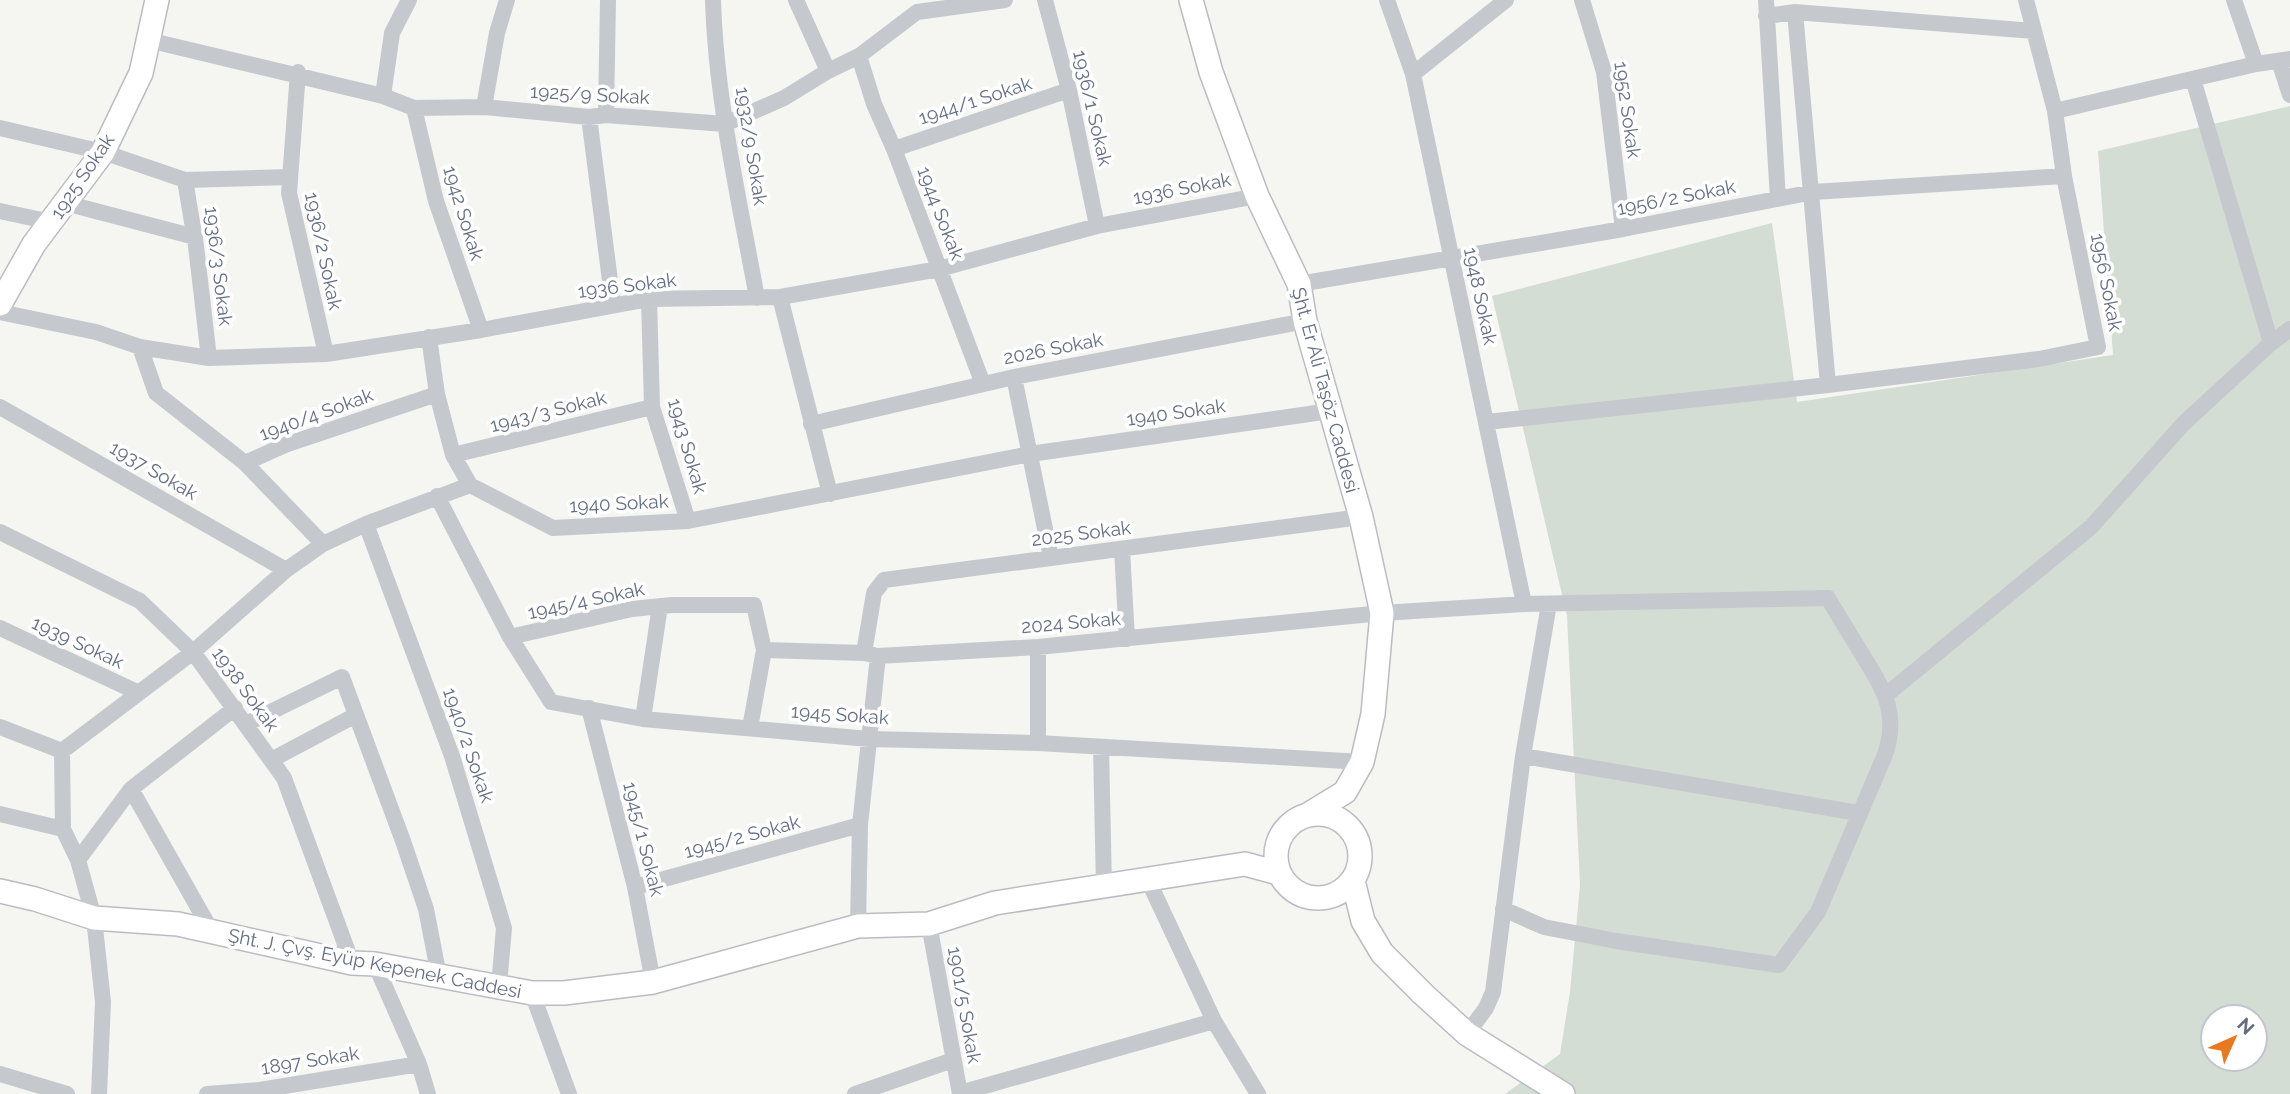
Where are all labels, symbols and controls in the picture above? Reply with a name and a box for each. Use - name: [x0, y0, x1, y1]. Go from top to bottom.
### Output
- street label: 1936/1 Sokak: [1069, 48, 1117, 168]
- street label: 1952 Sokak: [1610, 60, 1646, 160]
- street label: 1944/1 Sokak: [916, 71, 1034, 129]
- street label: 1925/9 Sokak: [530, 80, 650, 108]
- street label: 1932/9 Sokak: [732, 85, 772, 207]
- street label: 1925 Sokak: [46, 129, 118, 223]
- street label: 1942 Sokak: [439, 163, 489, 263]
- street label: 1944 Sokak: [913, 163, 969, 263]
- street label: 1936 Sokak: [1131, 168, 1233, 208]
- street label: 1956/2 Sokak: [1615, 175, 1737, 219]
- street label: 1936/2 Sokak: [301, 190, 347, 312]
- street label: 1936/3 Sokak: [201, 205, 237, 327]
- street label: 1956 Sokak: [2087, 231, 2127, 333]
- street label: 1948 Sokak: [1460, 245, 1502, 347]
- street label: 1936 Sokak: [577, 268, 677, 302]
- street label: Şht. Er Ali Taşöz Caddesi: [1288, 285, 1364, 495]
- street label: 2026 Sokak: [1001, 328, 1105, 368]
- street label: 1940/4 Sokak: [256, 383, 376, 445]
- street label: 1943/3 Sokak: [488, 386, 608, 436]
- street label: 1940 Sokak: [1125, 394, 1227, 430]
- street label: 1943 Sokak: [664, 396, 712, 496]
- street label: 1937 Sokak: [106, 436, 202, 504]
- street label: 1940 Sokak: [569, 489, 669, 517]
- street label: 2025 Sokak: [1030, 516, 1132, 550]
- street label: 1945/4 Sokak: [526, 577, 646, 623]
- street label: 2024 Sokak: [1020, 607, 1122, 637]
- street label: 1939 Sokak: [29, 611, 127, 673]
- street label: 1938 Sokak: [208, 643, 284, 735]
- street label: 1940/2 Sokak: [439, 685, 499, 805]
- street label: 1945 Sokak: [790, 700, 890, 728]
- street label: 1945/1 Sokak: [619, 779, 669, 899]
- street label: 1945/2 Sokak: [682, 810, 802, 862]
- street label: Şht. J. Çvş. Eyüp Kepenek Caddesi: [226, 924, 524, 1002]
- street label: 1901/5 Sokak: [944, 945, 986, 1065]
- north arrow: [2199, 1003, 2269, 1073]
- text: N: [2233, 1013, 2259, 1039]
- street label: 1897 Sokak: [260, 1041, 360, 1079]

